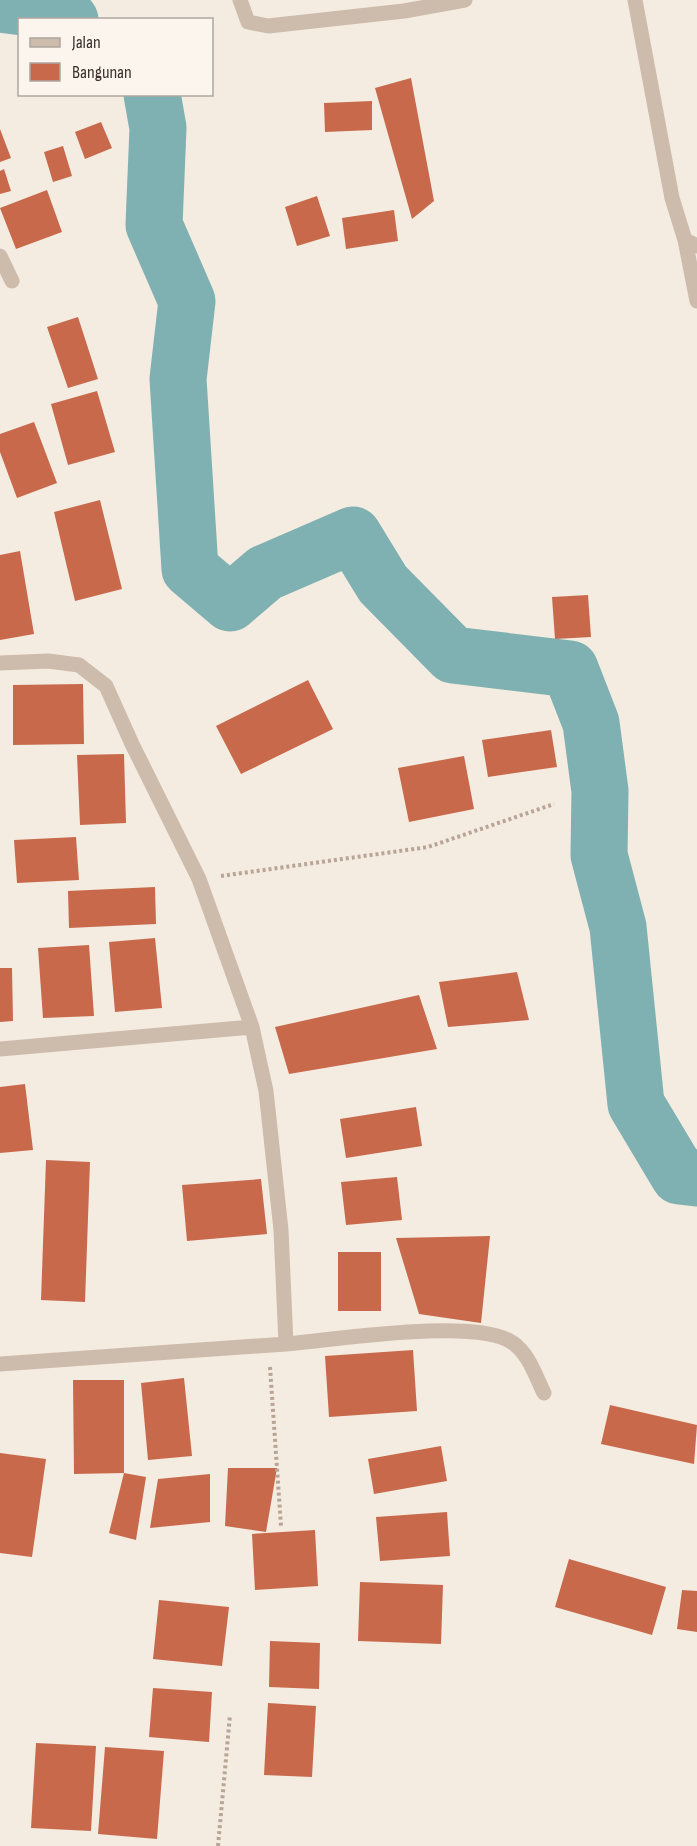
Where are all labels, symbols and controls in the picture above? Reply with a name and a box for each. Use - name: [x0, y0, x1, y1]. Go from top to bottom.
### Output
- legend: [18, 18, 213, 96]
- text: Jalan: [71, 32, 101, 53]
- text: Bangunan: [72, 62, 132, 83]

